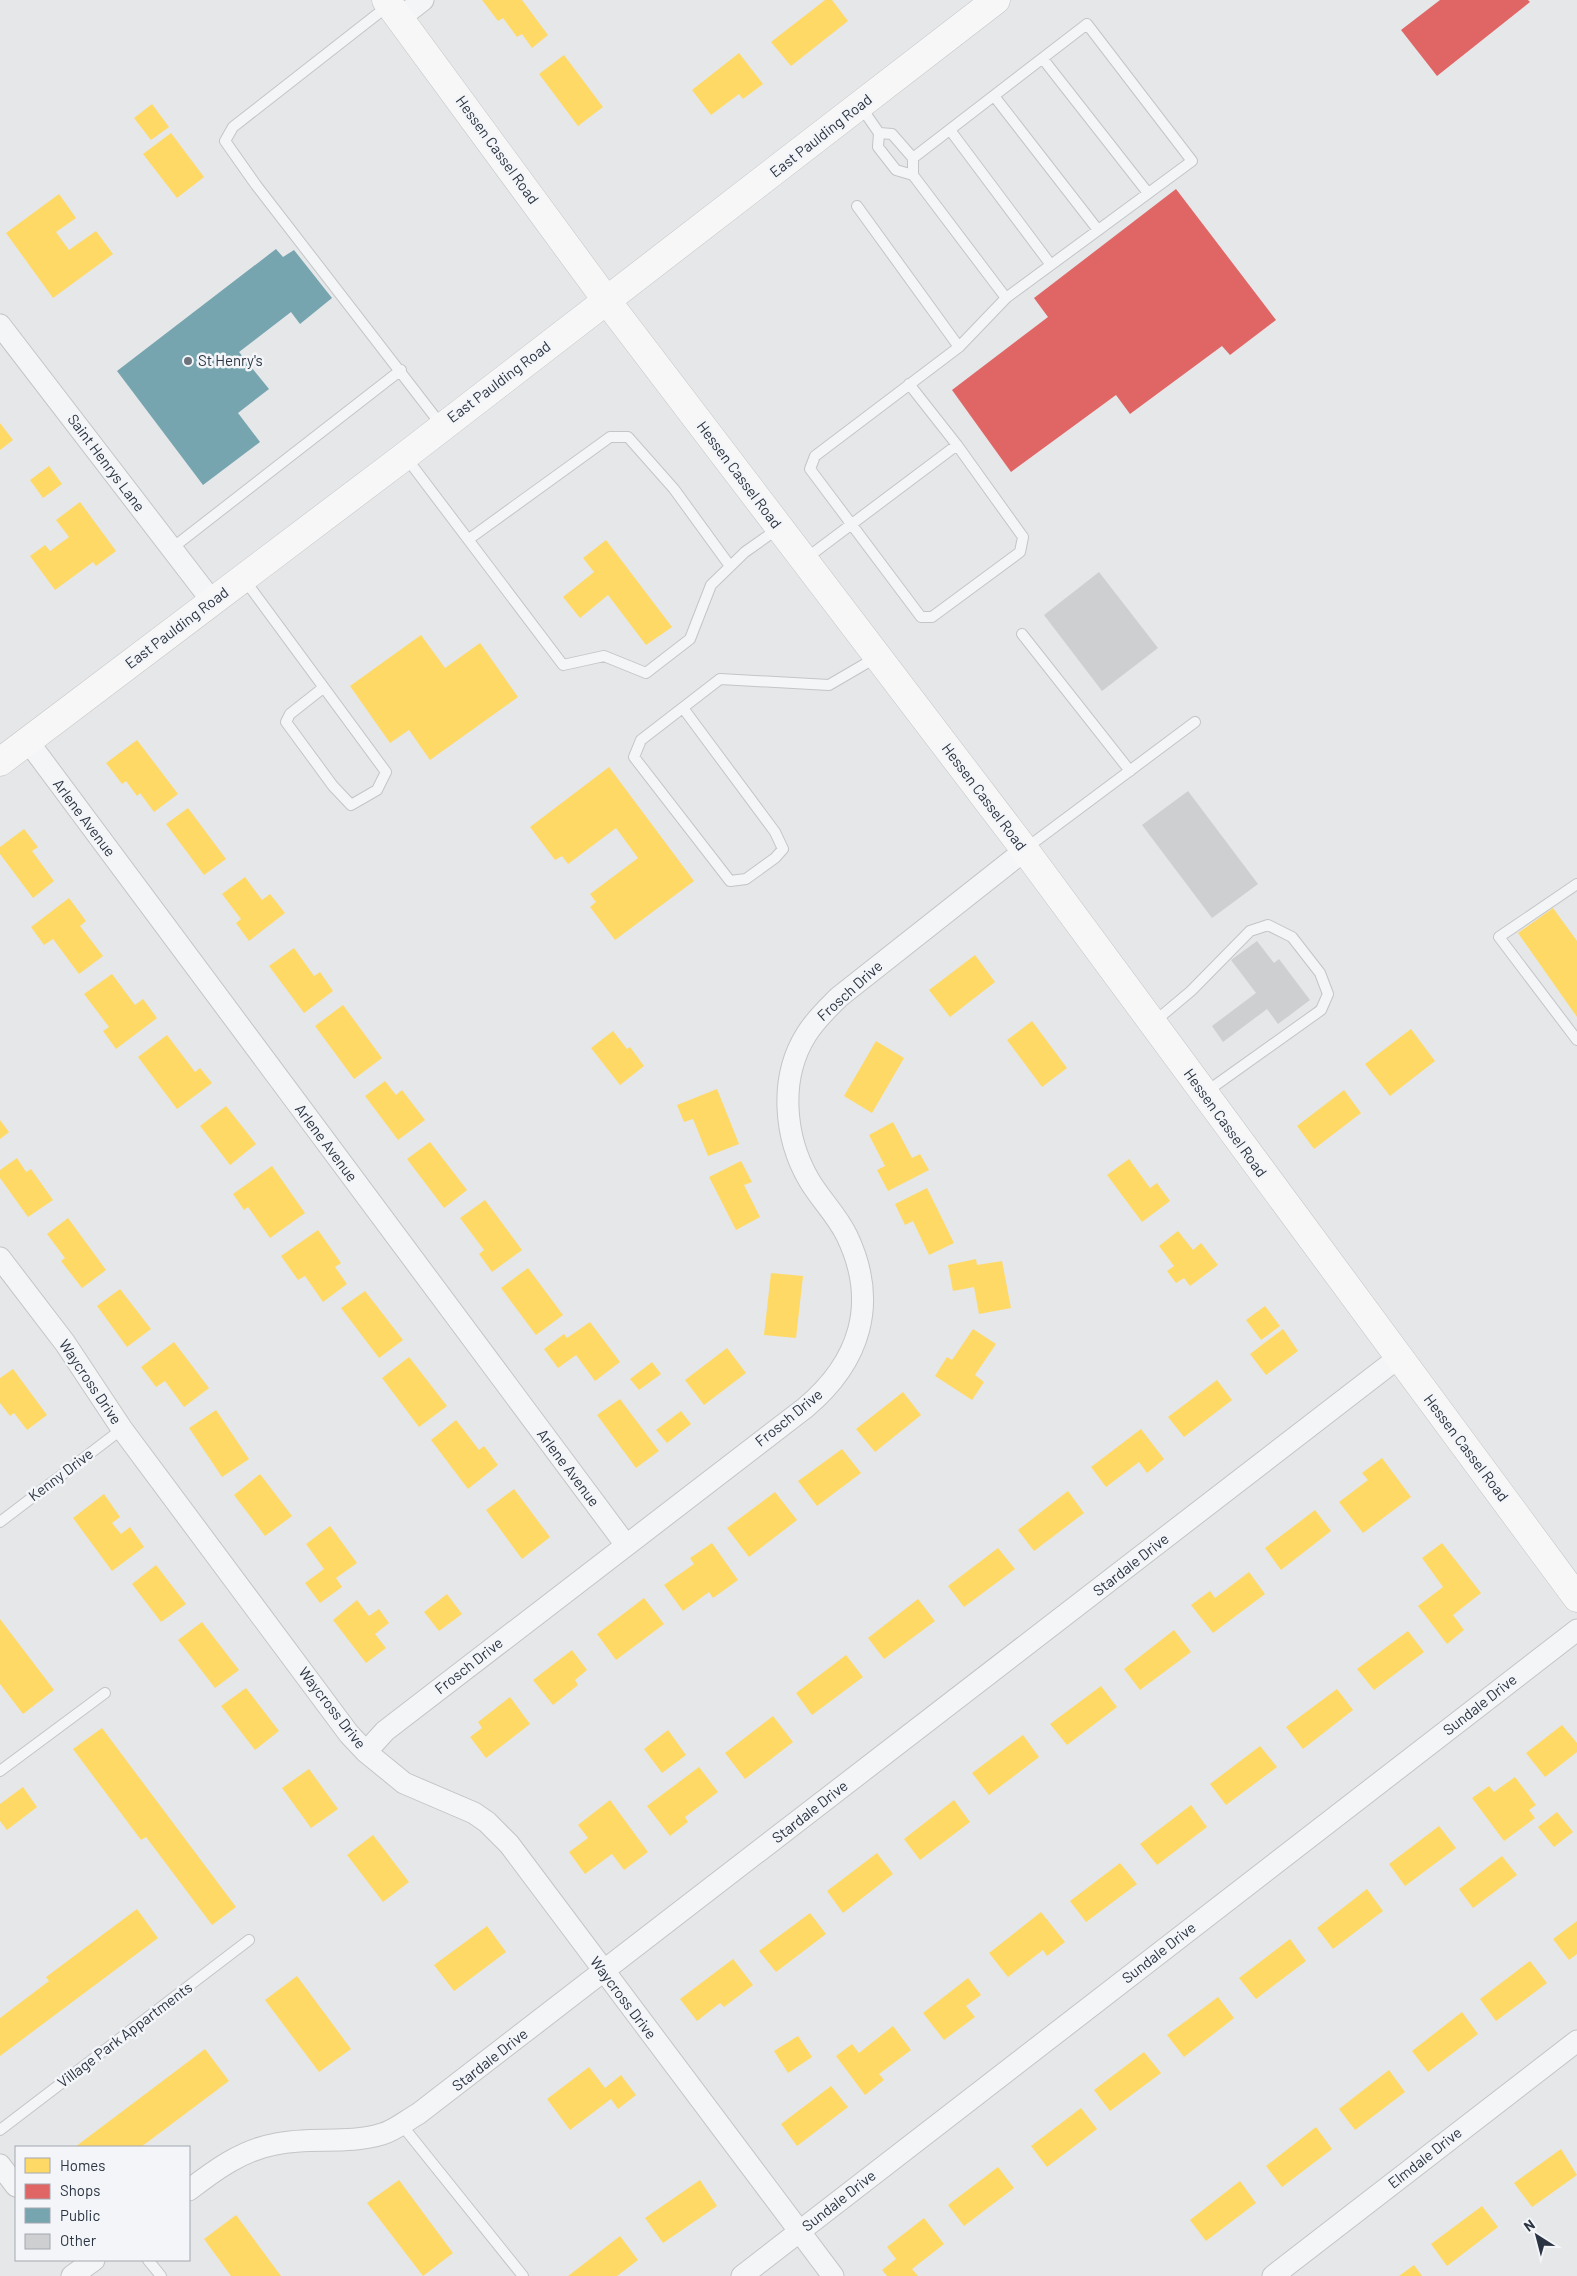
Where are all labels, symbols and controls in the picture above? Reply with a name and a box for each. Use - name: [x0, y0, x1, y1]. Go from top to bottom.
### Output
- street label: East Paulding Road: [766, 90, 875, 181]
- street label: Hessen Cassel Road: [452, 92, 543, 207]
- street label: East Paulding Road: [443, 336, 554, 426]
- place label: St Henry's: [198, 351, 263, 369]
- marker: St Henry's: [182, 355, 194, 367]
- street label: Saint Henrys Lane: [64, 410, 149, 515]
- street label: Hessen Cassel Road: [694, 417, 786, 532]
- street label: East Paulding Road: [121, 582, 232, 672]
- street label: Hessen Cassel Road: [939, 739, 1031, 854]
- street label: Arlene Avenue: [50, 775, 120, 860]
- street label: Frosch Drive: [813, 956, 886, 1024]
- street label: Hessen Cassel Road: [1180, 1065, 1271, 1180]
- street label: Arlene Avenue: [292, 1100, 362, 1185]
- street label: Waycross Drive: [56, 1336, 126, 1427]
- street label: Frosch Drive: [751, 1385, 826, 1450]
- street label: Hessen Cassel Road: [1421, 1390, 1513, 1505]
- street label: Arlene Avenue: [534, 1425, 604, 1510]
- street label: Kenny Drive: [25, 1444, 96, 1504]
- street label: Stardale Drive: [1089, 1529, 1172, 1599]
- street label: Frosch Drive: [431, 1633, 506, 1697]
- street label: Waycross Drive: [295, 1663, 370, 1752]
- street label: Sundale Drive: [1439, 1670, 1520, 1739]
- street label: Stardale Drive: [768, 1776, 851, 1846]
- street label: Sundale Drive: [1118, 1918, 1199, 1987]
- street label: Waycross Drive: [587, 1953, 661, 2042]
- street label: Village Park Appartments: [53, 1978, 195, 2091]
- street label: Stardale Drive: [448, 2024, 531, 2094]
- street label: Elmdale Drive: [1384, 2123, 1465, 2192]
- legend: [15, 2146, 190, 2261]
- text: Homes: [60, 2156, 105, 2174]
- street label: Sundale Drive: [798, 2166, 879, 2235]
- text: Shops: [60, 2181, 100, 2199]
- text: Public: [60, 2206, 100, 2224]
- north arrow: [1512, 2211, 1562, 2261]
- text: N: [1520, 2215, 1538, 2235]
- text: Other: [60, 2231, 97, 2249]

